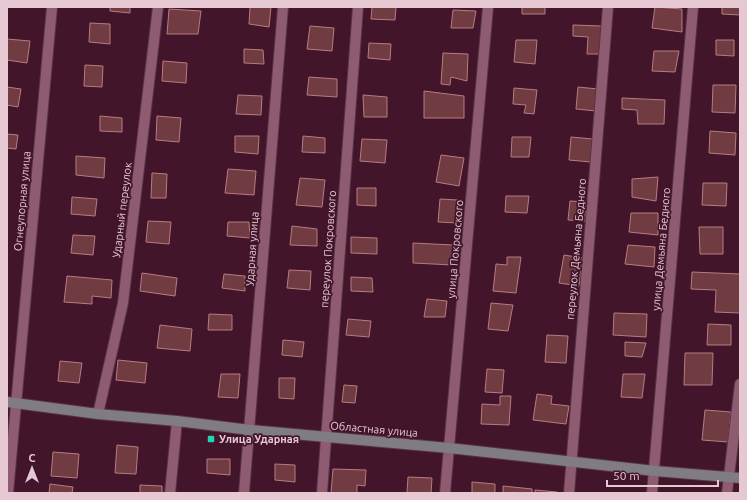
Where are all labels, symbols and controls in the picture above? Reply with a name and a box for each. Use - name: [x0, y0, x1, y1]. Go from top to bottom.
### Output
- street label: Огнеупорная улица: [12, 150, 32, 252]
- street label: Ударный переулок: [110, 161, 134, 259]
- street label: переулок Демьяна Бедного: [564, 178, 588, 320]
- street label: улица Демьяна Бедного: [650, 187, 672, 311]
- street label: переулок Покровского: [318, 190, 338, 308]
- street label: улица Покровского: [445, 199, 465, 299]
- street label: Ударная улица: [243, 211, 261, 287]
- street label: Областная улица: [330, 419, 418, 439]
- place label: Улица Ударная: [219, 433, 299, 445]
- marker: Улица Ударная: [206, 434, 216, 444]
- north arrow: [12, 448, 52, 488]
- text: С: [28, 452, 36, 464]
- scale bar: [607, 462, 718, 488]
- text: 50 m: [613, 469, 640, 482]

